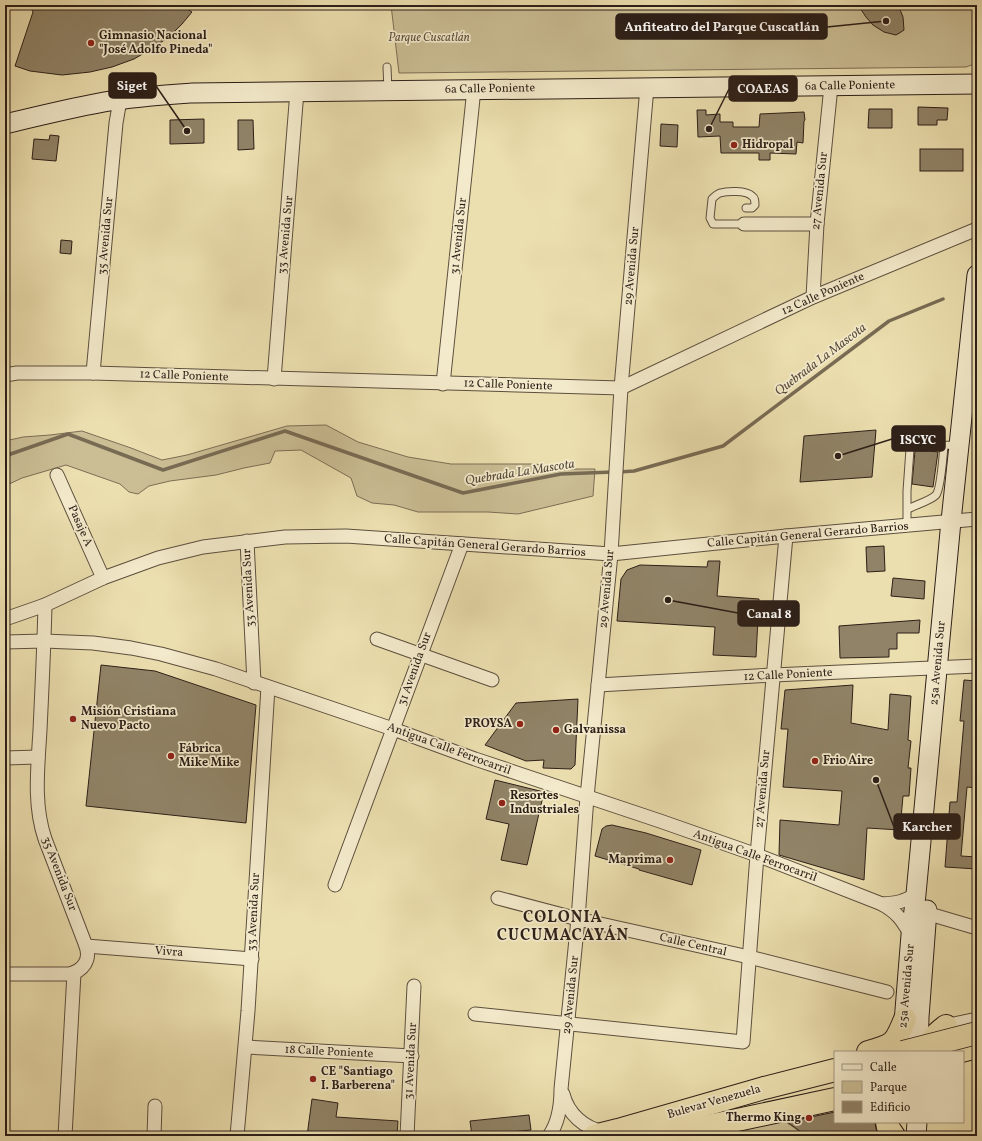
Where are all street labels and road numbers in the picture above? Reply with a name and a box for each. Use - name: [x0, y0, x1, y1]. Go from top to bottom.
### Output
- street label: 6a Calle Poniente: [805, 77, 895, 95]
- street label: 6a Calle Poniente: [445, 80, 535, 98]
- street label: 27 Avenida Sur: [808, 151, 832, 231]
- street label: 33 Avenida Sur: [275, 195, 297, 275]
- street label: 35 Avenida Sur: [95, 196, 117, 276]
- street label: 31 Avenida Sur: [447, 197, 471, 275]
- street label: 29 Avenida Sur: [621, 226, 643, 306]
- street label: 12 Calle Poniente: [779, 268, 867, 319]
- street label: 12 Calle Poniente: [139, 366, 229, 386]
- street label: 12 Calle Poniente: [463, 375, 553, 395]
- street label: Pasaje A: [64, 503, 96, 550]
- street label: Calle Capitán General Gerardo Barrios: [707, 518, 909, 552]
- street label: Calle Capitán General Gerardo Barrios: [384, 531, 586, 561]
- street label: 33 Avenida Sur: [239, 548, 259, 628]
- street label: 29 Avenida Sur: [596, 549, 618, 629]
- street label: 25a Avenida Sur: [926, 620, 950, 706]
- street label: 31 Avenida Sur: [394, 630, 436, 708]
- street label: 12 Calle Poniente: [743, 665, 833, 685]
- street label: Antigua Calle Ferrocarril: [385, 719, 514, 779]
- street label: 27 Avenida Sur: [752, 749, 774, 829]
- street label: Antigua Calle Ferrocarril: [691, 826, 820, 886]
- street label: 35 Avenida Sur: [37, 835, 81, 913]
- street label: 33 Avenida Sur: [244, 872, 264, 952]
- street label: Calle Central: [658, 929, 729, 961]
- street label: Vivra: [154, 943, 184, 961]
- street label: 25a Avenida Sur: [895, 943, 919, 1029]
- street label: 29 Avenida Sur: [559, 955, 583, 1035]
- street label: 31 Avenida Sur: [401, 1022, 421, 1100]
- street label: 18 Calle Poniente: [284, 1042, 374, 1062]
- street label: Bulevar Venezuela: [665, 1081, 763, 1123]

